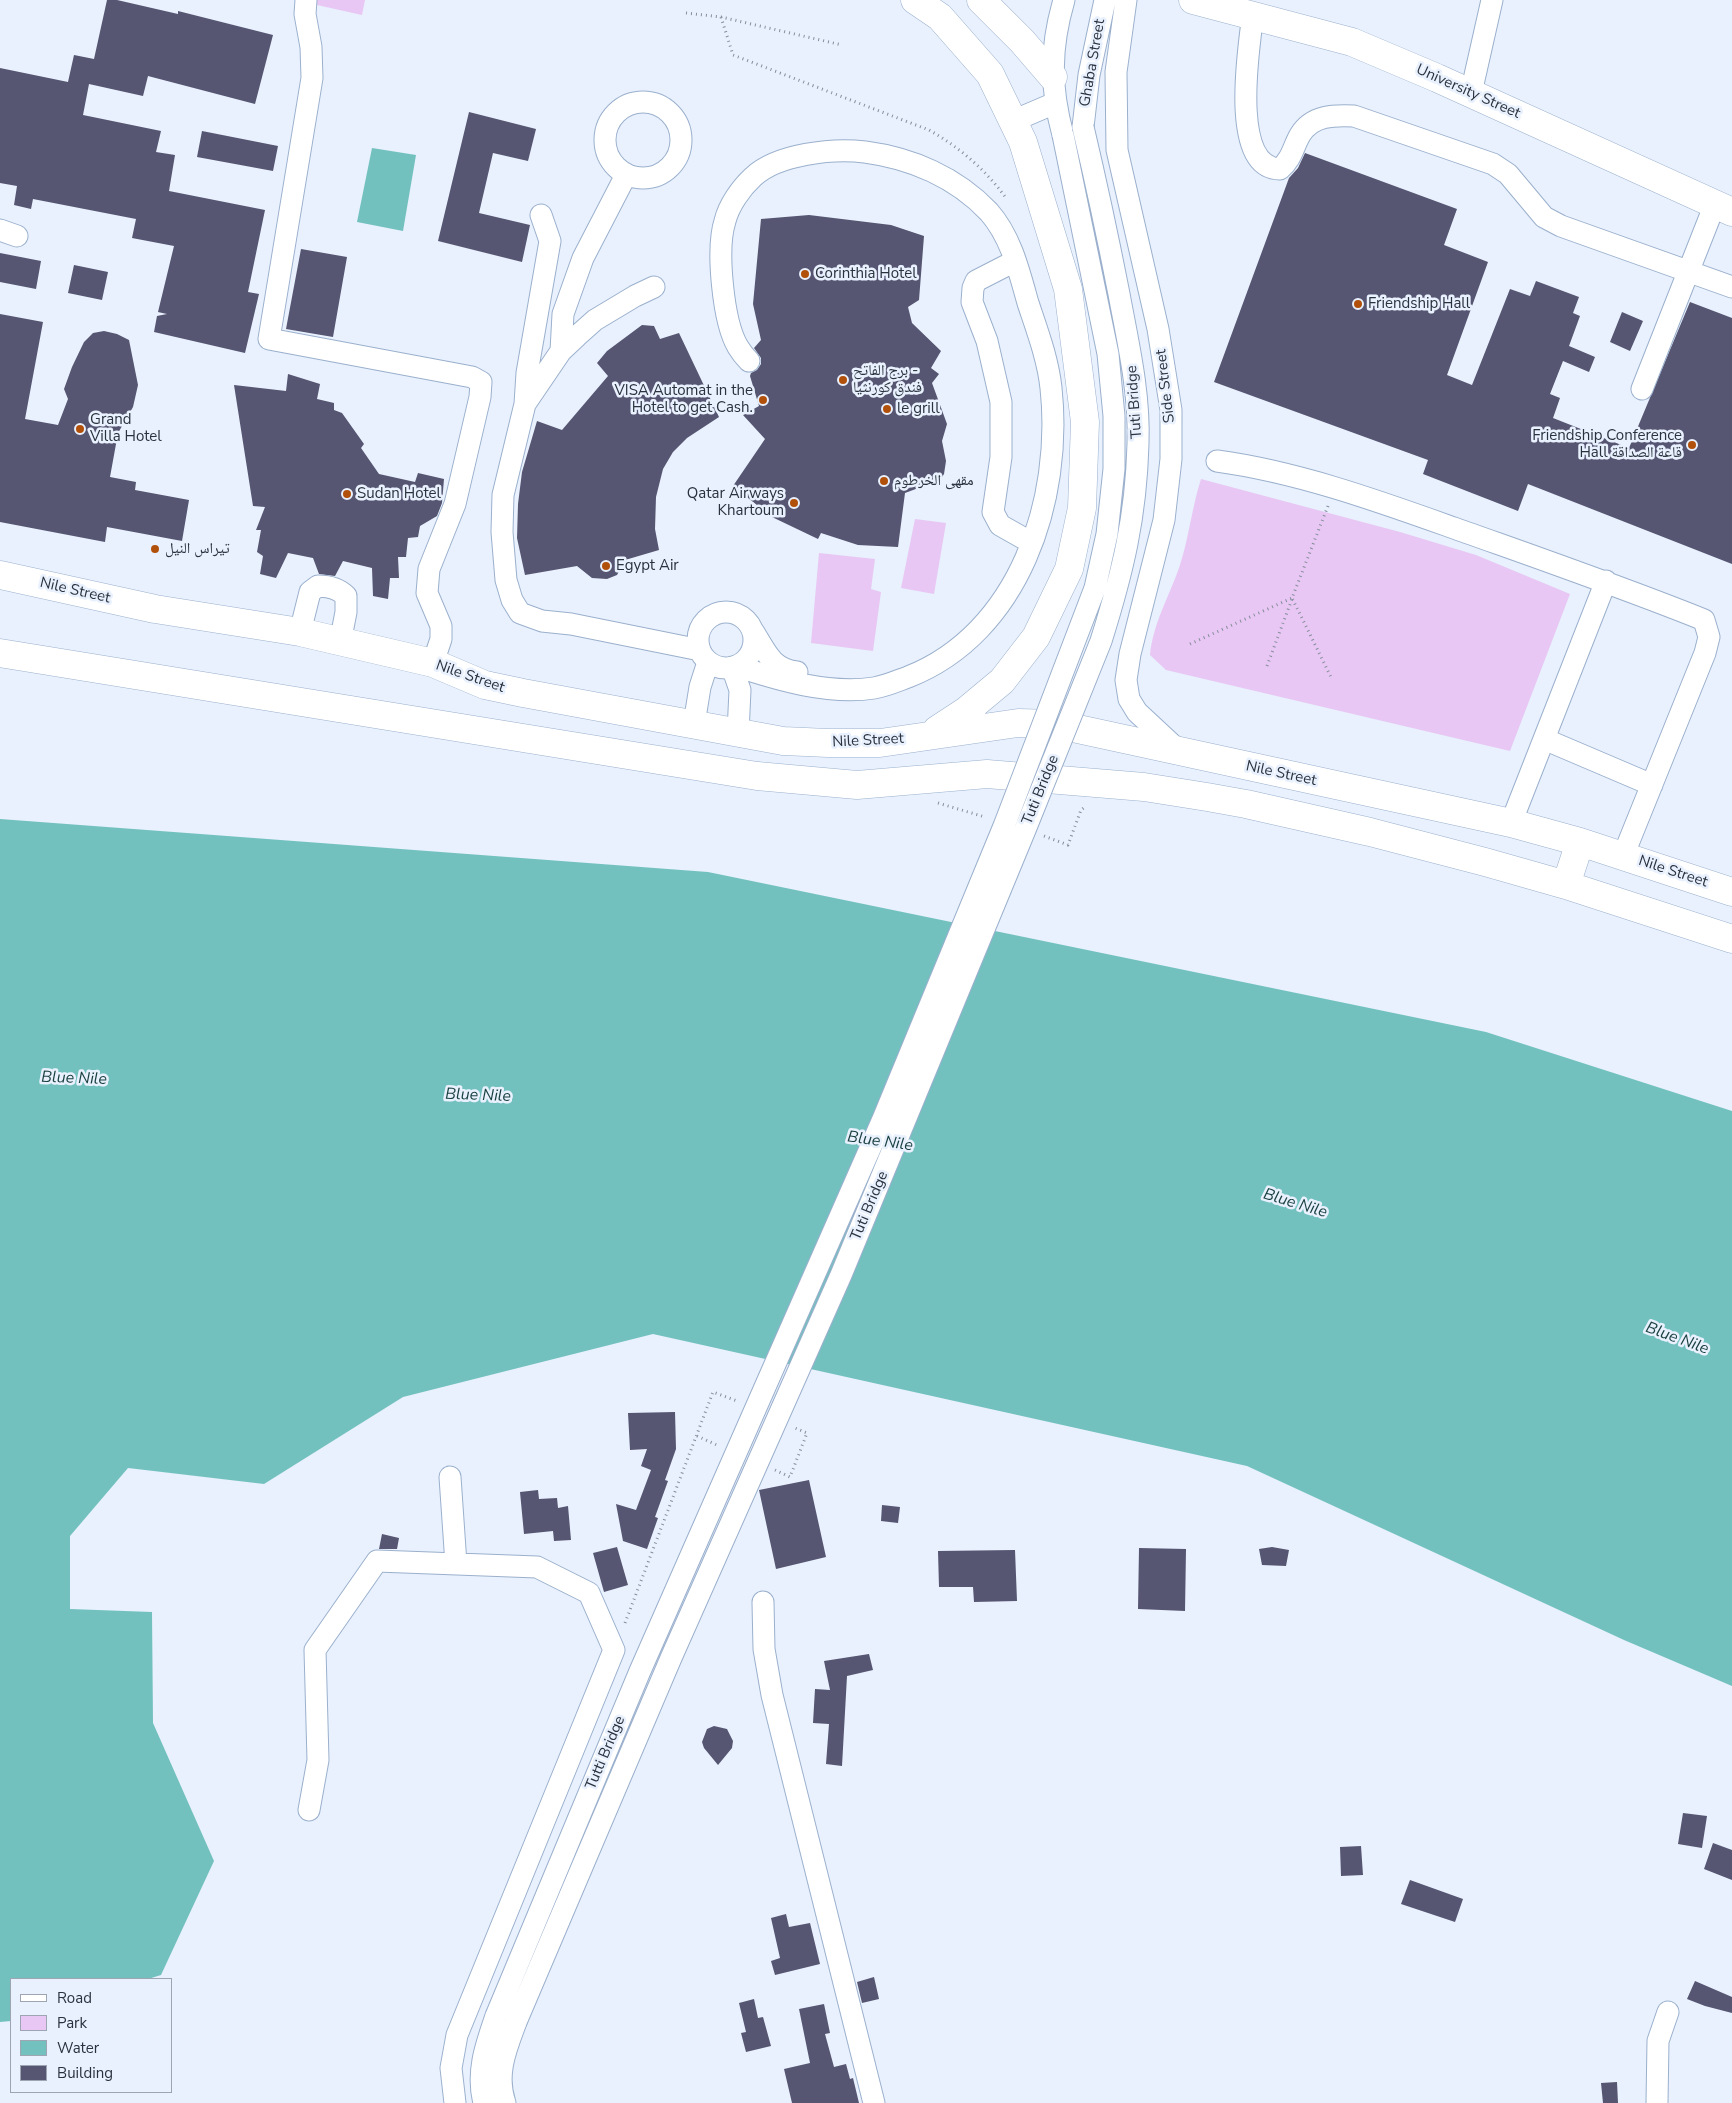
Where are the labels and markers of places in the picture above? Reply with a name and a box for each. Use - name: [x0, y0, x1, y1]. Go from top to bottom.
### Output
- place label: Corinthia Hotel: [815, 265, 917, 283]
- marker: Corinthia Hotel: [799, 268, 811, 280]
- place label: Friendship Hall: [1368, 295, 1470, 313]
- marker: Friendship Hall: [1352, 298, 1364, 310]
- place label: برج الفاتح - فندق كورنثيا: [853, 362, 922, 397]
- marker: برج الفاتح - فندق كورنثيا: [837, 374, 849, 386]
- place label: VISA Automat in the Hotel to get Cash.: [614, 382, 753, 417]
- marker: VISA Automat in the Hotel to get Cash.: [757, 394, 769, 406]
- place label: le grill: [897, 400, 940, 418]
- marker: le grill: [881, 403, 893, 415]
- place label: Grand Villa Hotel: [90, 411, 162, 446]
- marker: Grand Villa Hotel: [74, 423, 86, 435]
- place label: Friendship Conference Hall قاعة الصداقة: [1532, 427, 1682, 462]
- marker: Friendship Conference Hall قاعة الصداقة: [1686, 439, 1698, 451]
- place label: مقهى الخرطوم: [894, 472, 974, 490]
- marker: مقهى الخرطوم: [878, 475, 890, 487]
- place label: Sudan Hotel: [357, 485, 441, 503]
- place label: Qatar Airways Khartoum: [687, 485, 784, 520]
- marker: Sudan Hotel: [341, 488, 353, 500]
- marker: Qatar Airways Khartoum: [788, 497, 800, 509]
- place label: تيراس النيل: [165, 540, 230, 558]
- marker: تيراس النيل: [149, 543, 161, 555]
- place label: Egypt Air: [616, 557, 679, 575]
- marker: Egypt Air: [600, 560, 612, 572]

